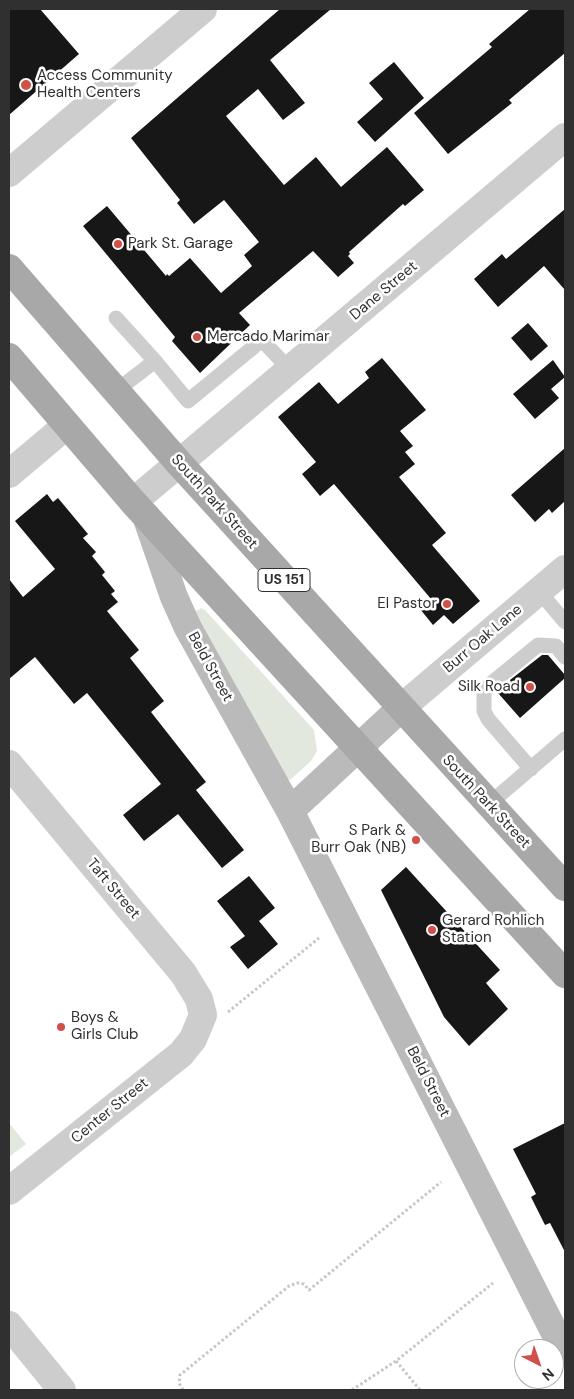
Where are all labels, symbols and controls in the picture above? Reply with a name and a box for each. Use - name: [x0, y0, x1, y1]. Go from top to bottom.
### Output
- place label: Access Community Health Centers: [37, 67, 173, 102]
- marker: Access Community Health Centers: [19, 78, 33, 92]
- place label: Park St. Garage: [128, 235, 233, 253]
- marker: Park St. Garage: [112, 238, 124, 250]
- street label: Dane Street: [347, 258, 421, 324]
- place label: Mercado Marimar: [207, 328, 329, 346]
- marker: Mercado Marimar: [191, 331, 203, 343]
- street label: South Park Street: [167, 451, 261, 553]
- road number: US 151: [258, 568, 310, 592]
- place label: El Pastor: [377, 595, 437, 613]
- marker: El Pastor: [441, 598, 453, 610]
- street label: Burr Oak Lane: [440, 601, 526, 677]
- street label: Beld Street: [184, 629, 236, 705]
- place label: Silk Road: [458, 678, 520, 696]
- marker: Silk Road: [524, 681, 536, 693]
- street label: South Park Street: [438, 752, 534, 852]
- place label: S Park & Burr Oak (NB): [311, 822, 406, 857]
- marker: S Park & Burr Oak (NB): [410, 834, 422, 846]
- street label: Taft Street: [83, 855, 143, 923]
- place label: Gerard Rohlich Station: [442, 912, 544, 947]
- marker: Gerard Rohlich Station: [426, 924, 438, 936]
- place label: Boys & Girls Club: [71, 1009, 138, 1044]
- marker: Boys & Girls Club: [55, 1021, 67, 1033]
- street label: Beld Street: [403, 1044, 453, 1120]
- street label: Center Street: [68, 1074, 152, 1148]
- north arrow: [514, 1339, 564, 1389]
- text: N: [538, 1364, 558, 1385]

